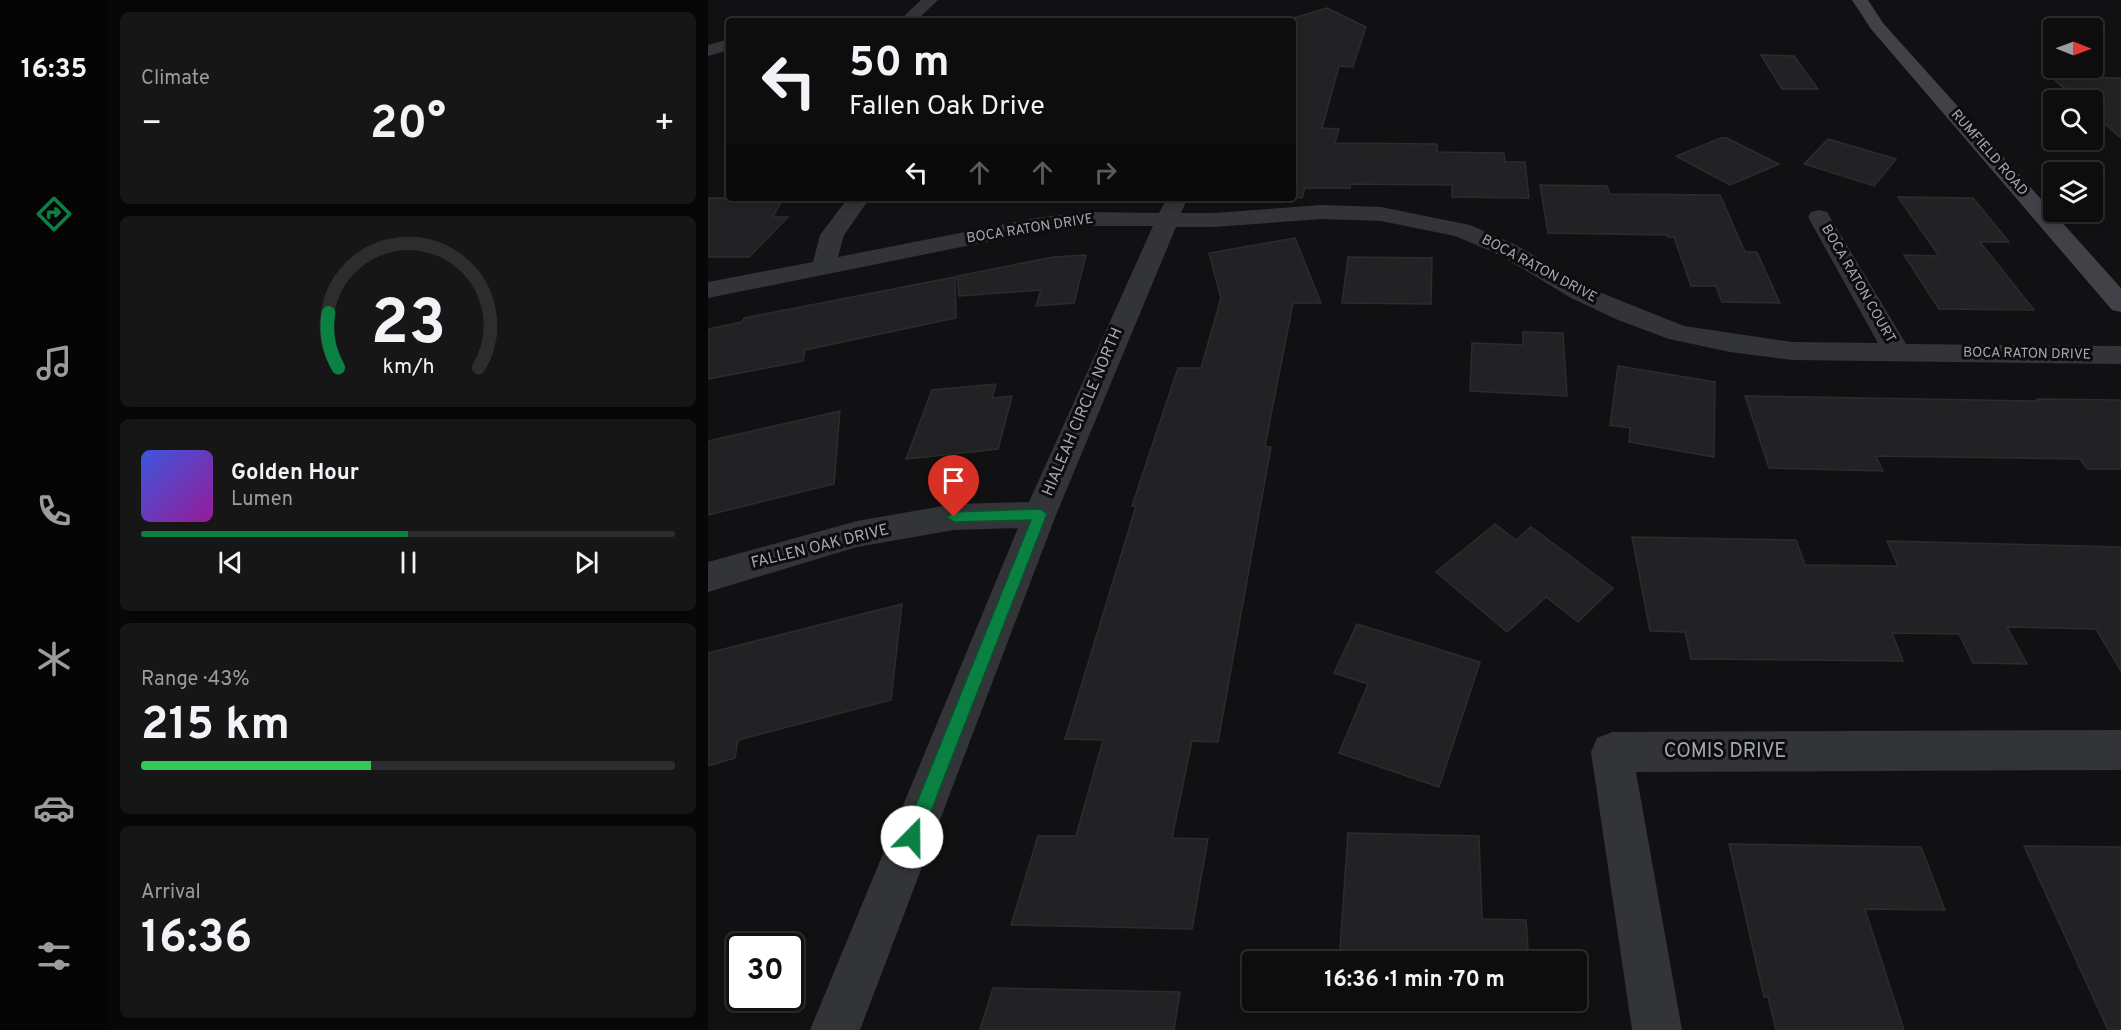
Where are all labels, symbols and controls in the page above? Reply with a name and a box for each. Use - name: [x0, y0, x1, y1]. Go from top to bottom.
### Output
- north arrow: [2043, 18, 2103, 78]
- map controls: [2043, 18, 2103, 222]
- text: 50 m: [849, 38, 950, 91]
- icon: left: [750, 42, 828, 120]
- text: 16:35: [21, 53, 87, 87]
- text: Climate: [141, 66, 210, 92]
- text: Fallen Oak Drive: [849, 90, 1045, 124]
- button: search: [2043, 90, 2103, 150]
- text: 20°: [370, 97, 446, 154]
- text: −: [141, 104, 162, 146]
- text: +: [654, 104, 675, 146]
- street label: RUMFIELD ROAD: [1947, 107, 2031, 199]
- icon: left: [900, 156, 933, 189]
- icon: ahead: [963, 156, 996, 189]
- icon: ahead: [1026, 156, 1059, 189]
- icon: right: [1089, 156, 1122, 189]
- button: layers: [2043, 162, 2103, 222]
- icon: directions: [33, 193, 75, 235]
- street label: BOCA RATON DRIVE: [965, 211, 1095, 247]
- street label: BOCA RATON COURT: [1817, 222, 1899, 346]
- street label: BOCA RATON DRIVE: [1478, 231, 1600, 307]
- text: 23: [370, 288, 446, 367]
- street label: HIALEAH CIRCLE NORTH: [1038, 325, 1128, 499]
- icon: music: [33, 342, 75, 384]
- street label: BOCA RATON DRIVE: [1963, 344, 2091, 364]
- text: km/h: [382, 355, 434, 382]
- pin: [928, 455, 979, 517]
- text: Golden Hour: [231, 460, 359, 487]
- icon: arrive: [937, 464, 970, 497]
- text: Lumen: [231, 487, 293, 513]
- icon: phone: [33, 490, 75, 532]
- street label: FALLEN OAK DRIVE: [749, 520, 891, 574]
- icon: previous: [214, 546, 247, 579]
- icon: pause: [392, 546, 425, 579]
- icon: next: [570, 546, 603, 579]
- icon: climate: [33, 638, 75, 680]
- text: Range · 43%: [141, 667, 250, 693]
- text: 215 km: [141, 698, 290, 755]
- street label: COMIS DRIVE: [1664, 739, 1786, 765]
- icon: car: [33, 787, 75, 829]
- position arrow: [880, 805, 944, 869]
- text: Arrival: [141, 880, 201, 906]
- text: 16:36: [141, 911, 252, 968]
- speed limit sign: 30: [726, 933, 804, 1011]
- icon: filters: [33, 935, 75, 977]
- text: 16:36 · 1 min · 70 m: [1324, 967, 1505, 994]

